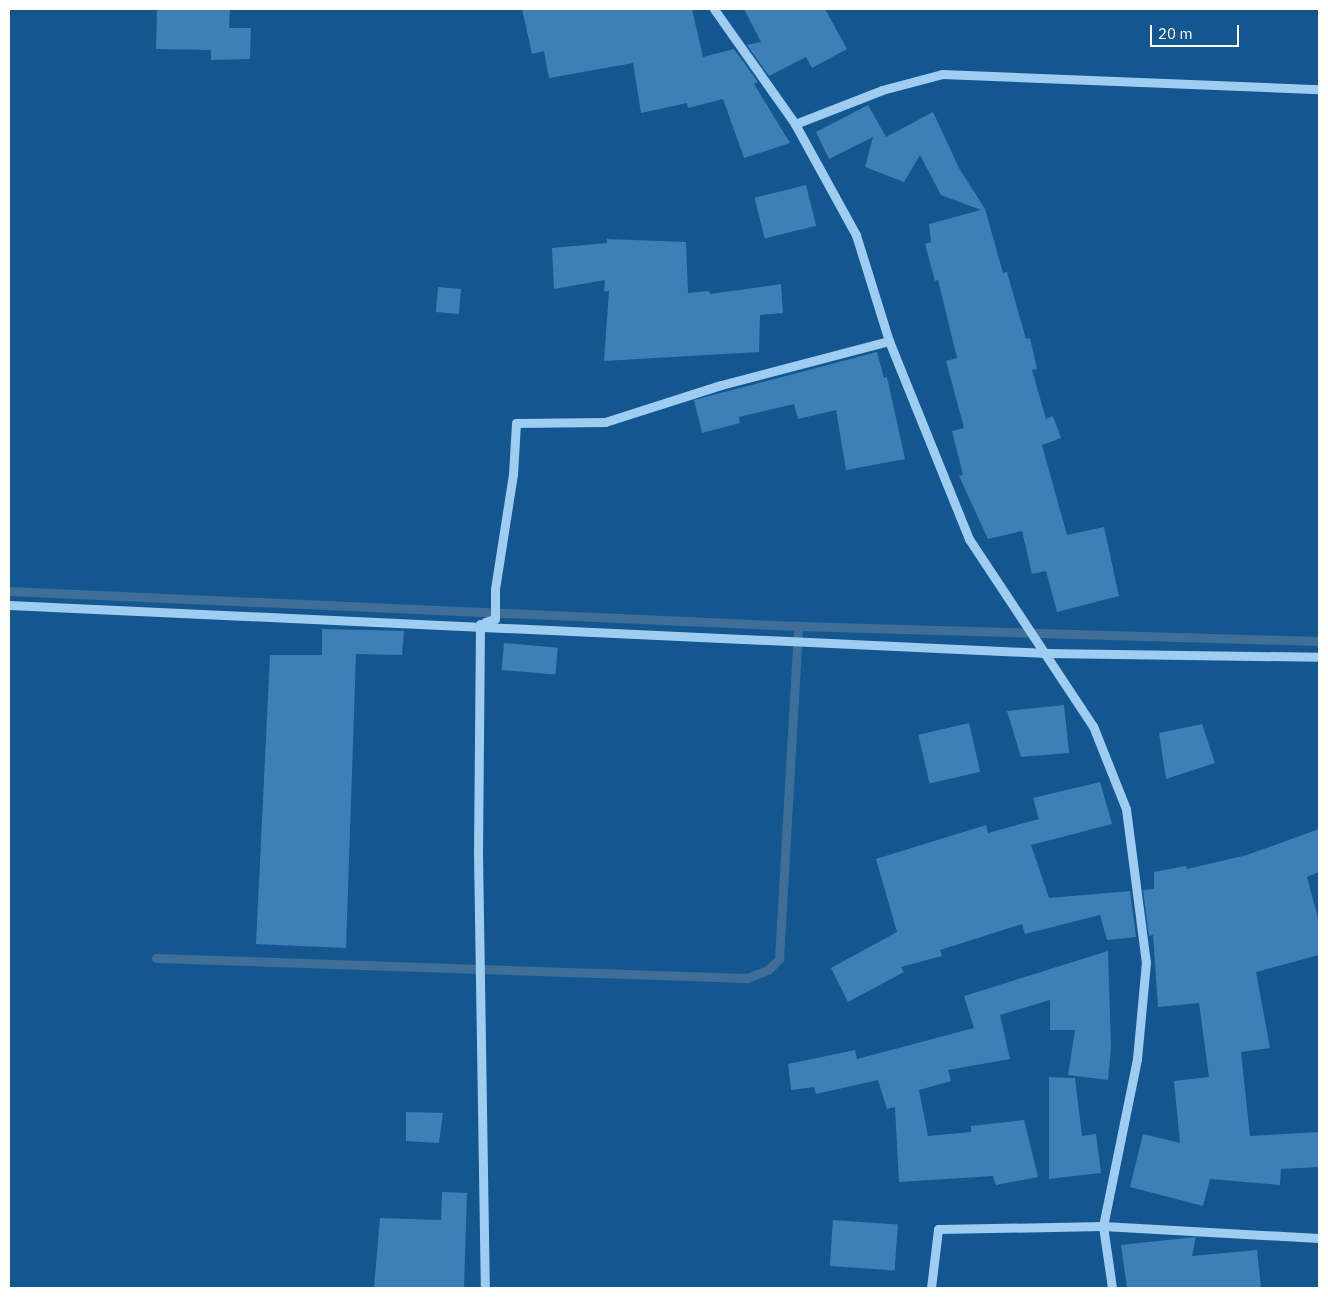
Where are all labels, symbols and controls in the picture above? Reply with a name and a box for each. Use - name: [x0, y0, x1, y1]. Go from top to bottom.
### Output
- scale bar: [1153, 15, 1242, 47]
- text: 20 m: [1158, 24, 1193, 43]

